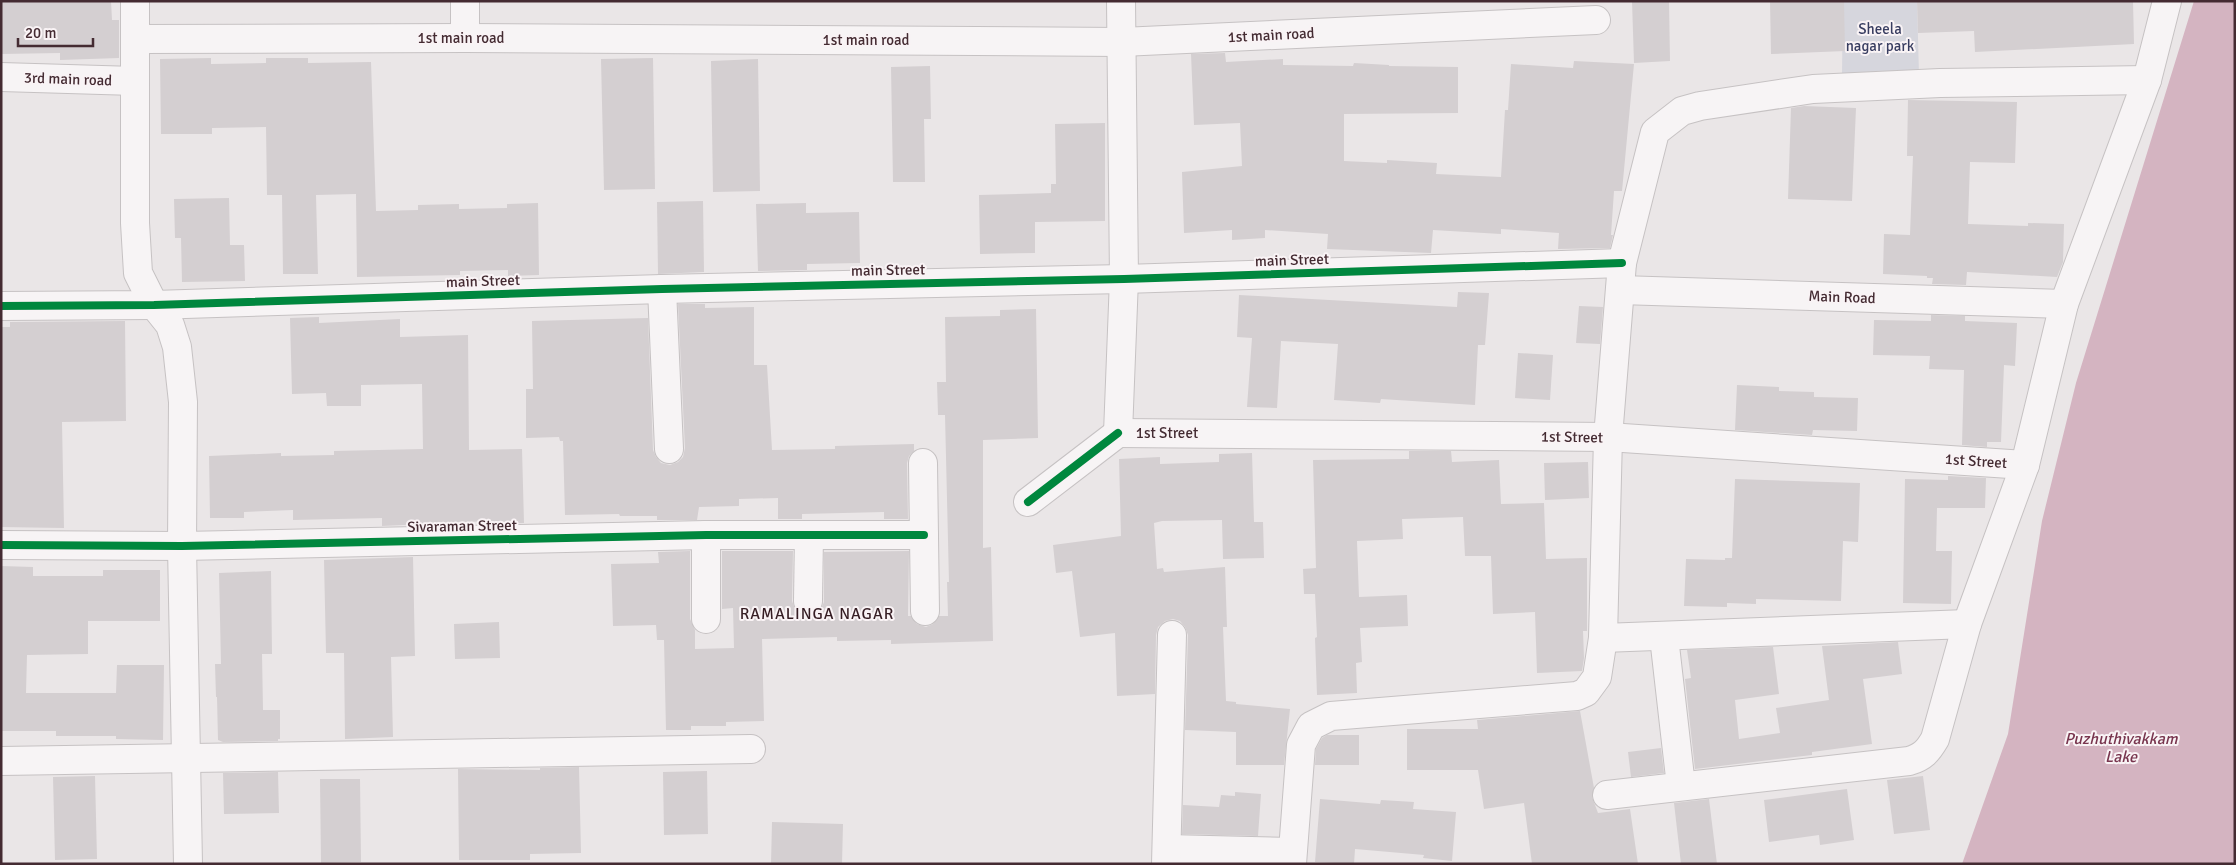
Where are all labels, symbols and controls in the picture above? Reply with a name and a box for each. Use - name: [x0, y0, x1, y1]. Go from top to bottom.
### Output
- scale bar: [18, 15, 92, 47]
- park label: Sheela nagar park: [1846, 20, 1915, 55]
- text: 20 m: [25, 24, 56, 42]
- street label: 1st main road: [1227, 24, 1315, 46]
- street label: 1st main road: [418, 29, 504, 47]
- street label: 1st main road: [823, 31, 909, 49]
- street label: 3rd main road: [24, 68, 113, 90]
- street label: main Street: [1255, 250, 1329, 270]
- street label: main Street: [851, 260, 925, 280]
- street label: main Street: [446, 271, 520, 291]
- street label: Main Road: [1808, 287, 1876, 307]
- street label: 1st Street: [1136, 424, 1198, 442]
- street label: 1st Street: [1541, 427, 1603, 447]
- street label: 1st Street: [1944, 450, 2008, 472]
- street label: Sivaraman Street: [407, 516, 517, 536]
- district label: RAMALINGA NAGAR: [740, 604, 894, 624]
- water label: Puzhuthivakkam Lake: [2065, 729, 2179, 767]

